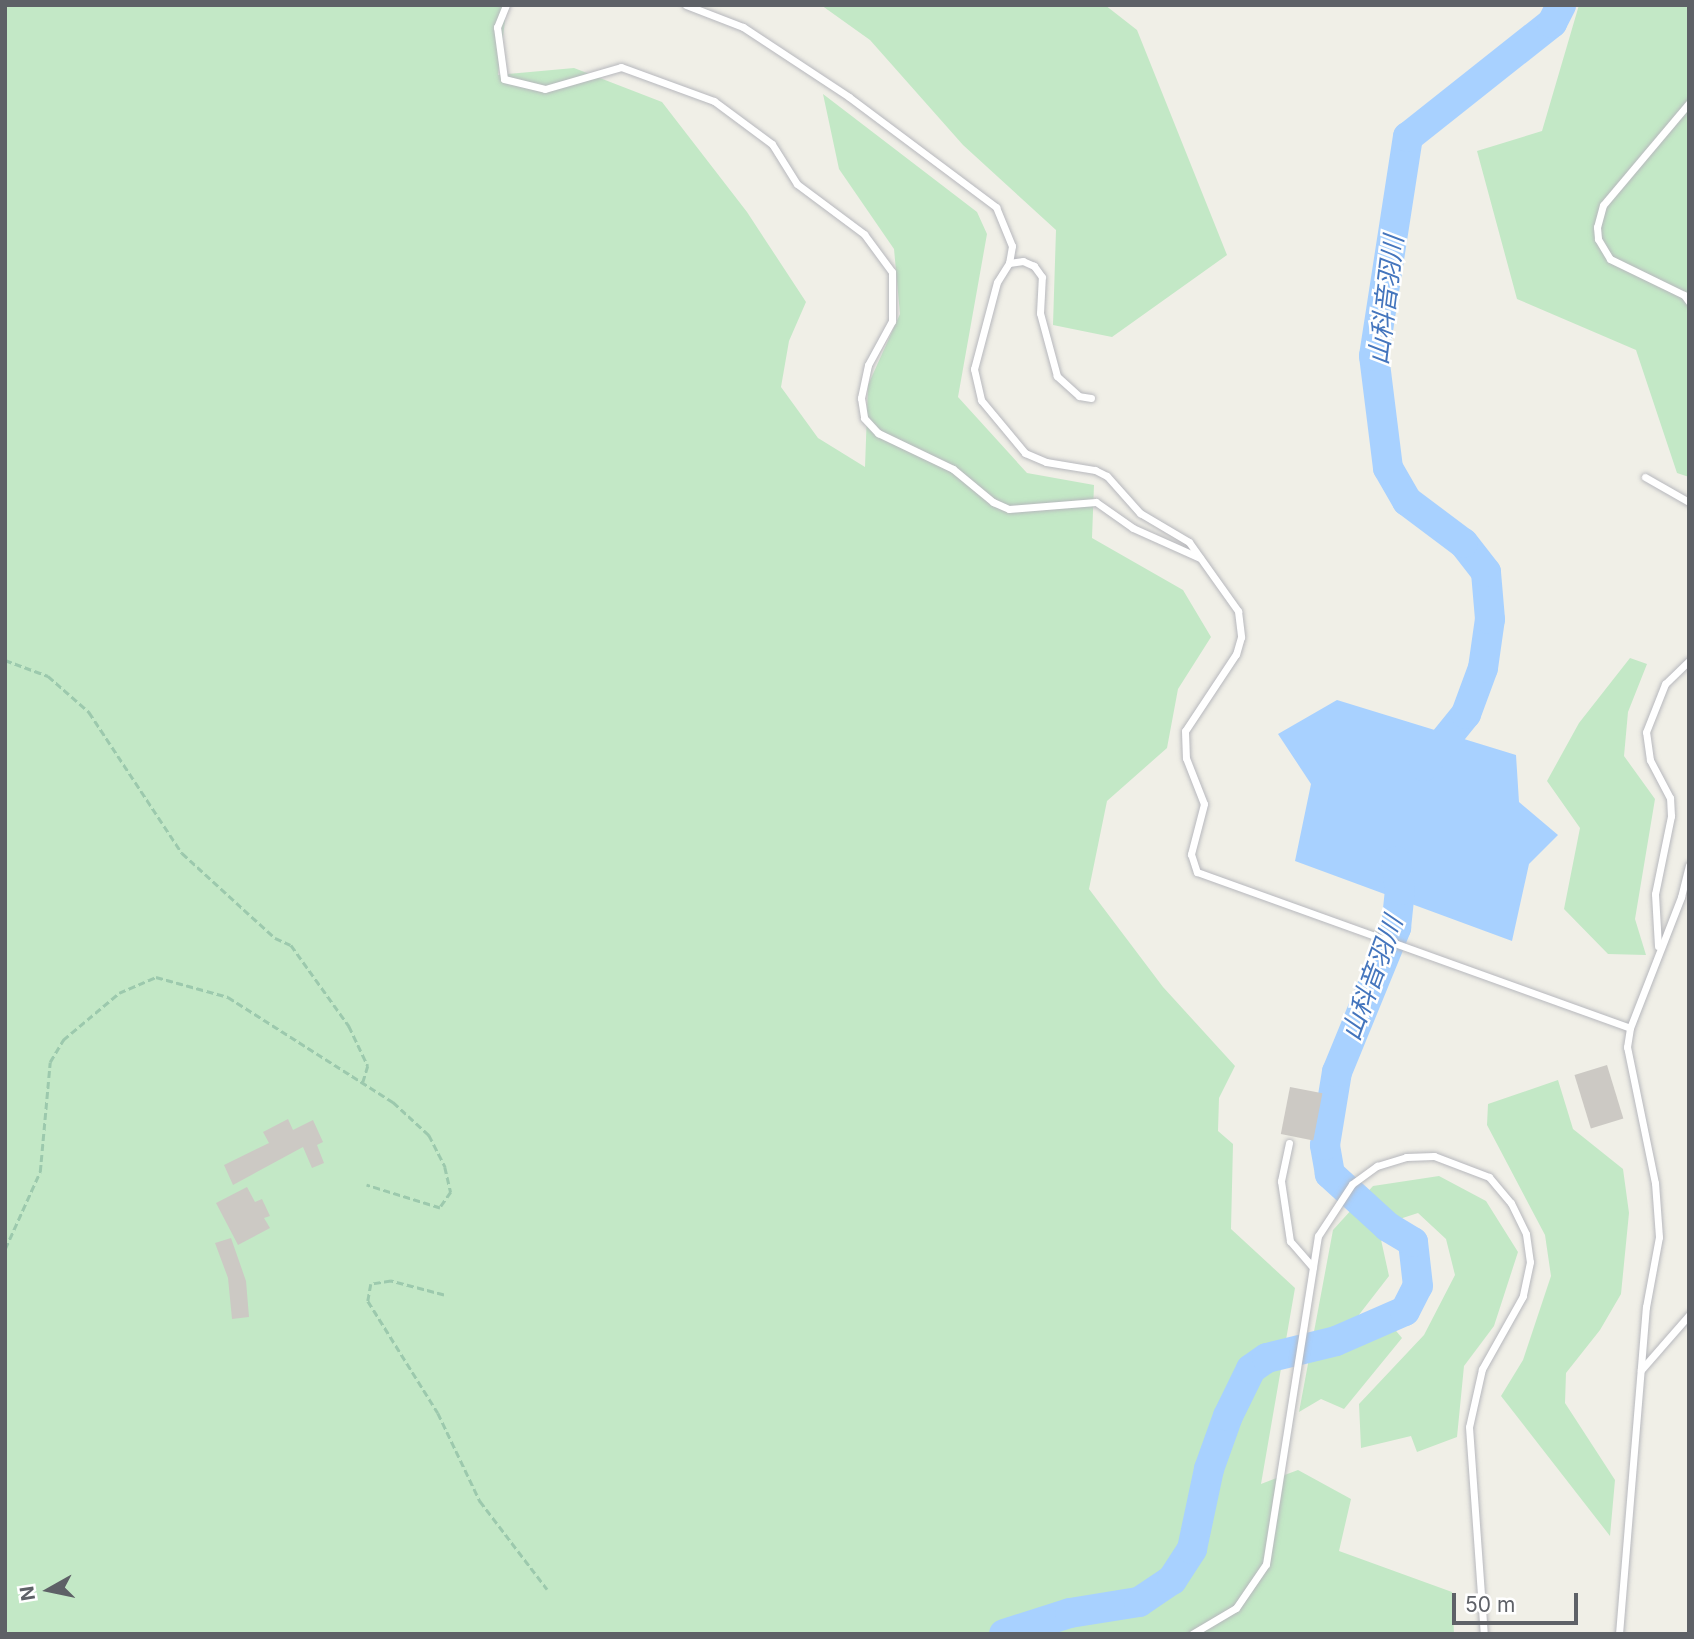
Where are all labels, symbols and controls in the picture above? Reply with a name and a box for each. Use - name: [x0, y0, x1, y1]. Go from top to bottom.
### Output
- water label: 山科音羽川: [1363, 234, 1409, 366]
- water label: 山科音羽川: [1335, 912, 1409, 1044]
- north arrow: [14, 1555, 84, 1625]
- scale bar: [1456, 1580, 1582, 1624]
- text: N: [15, 1584, 40, 1602]
- text: 50 m: [1465, 1592, 1515, 1617]

